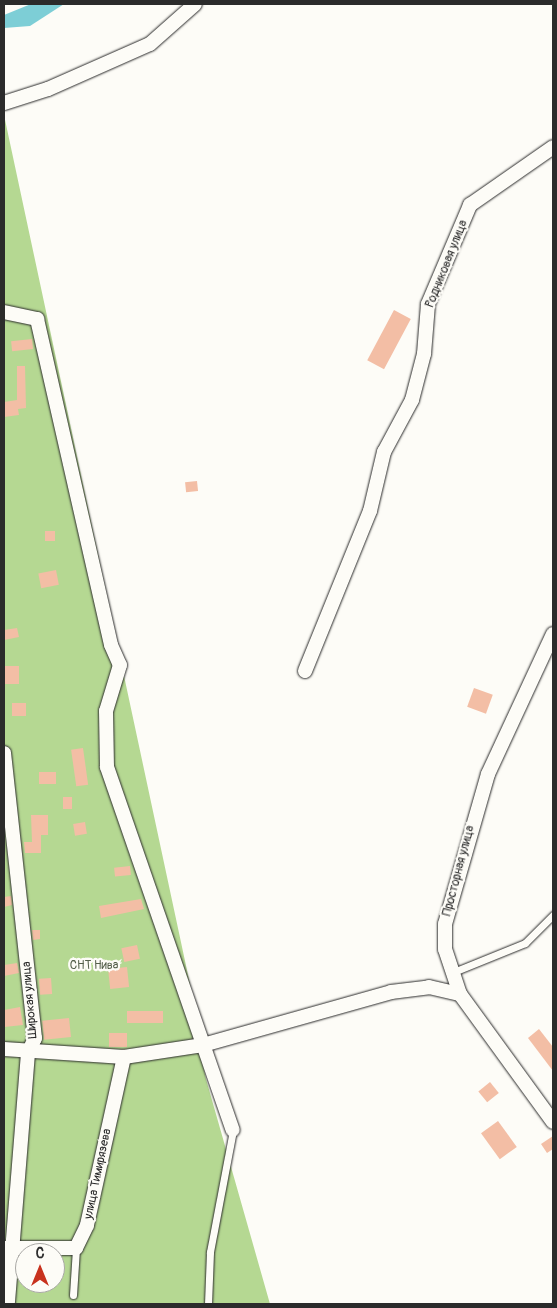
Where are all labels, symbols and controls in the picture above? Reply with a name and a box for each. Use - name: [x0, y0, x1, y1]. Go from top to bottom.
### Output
- street label: Родниковая улица: [423, 218, 471, 310]
- street label: Просторная улица: [440, 824, 478, 918]
- park label: СНТ Нива: [70, 959, 118, 973]
- street label: Широкая улица: [19, 961, 41, 1039]
- street label: улица Тимирязева: [81, 1127, 115, 1221]
- north arrow: [15, 1243, 65, 1293]
- text: С: [36, 1245, 44, 1262]

